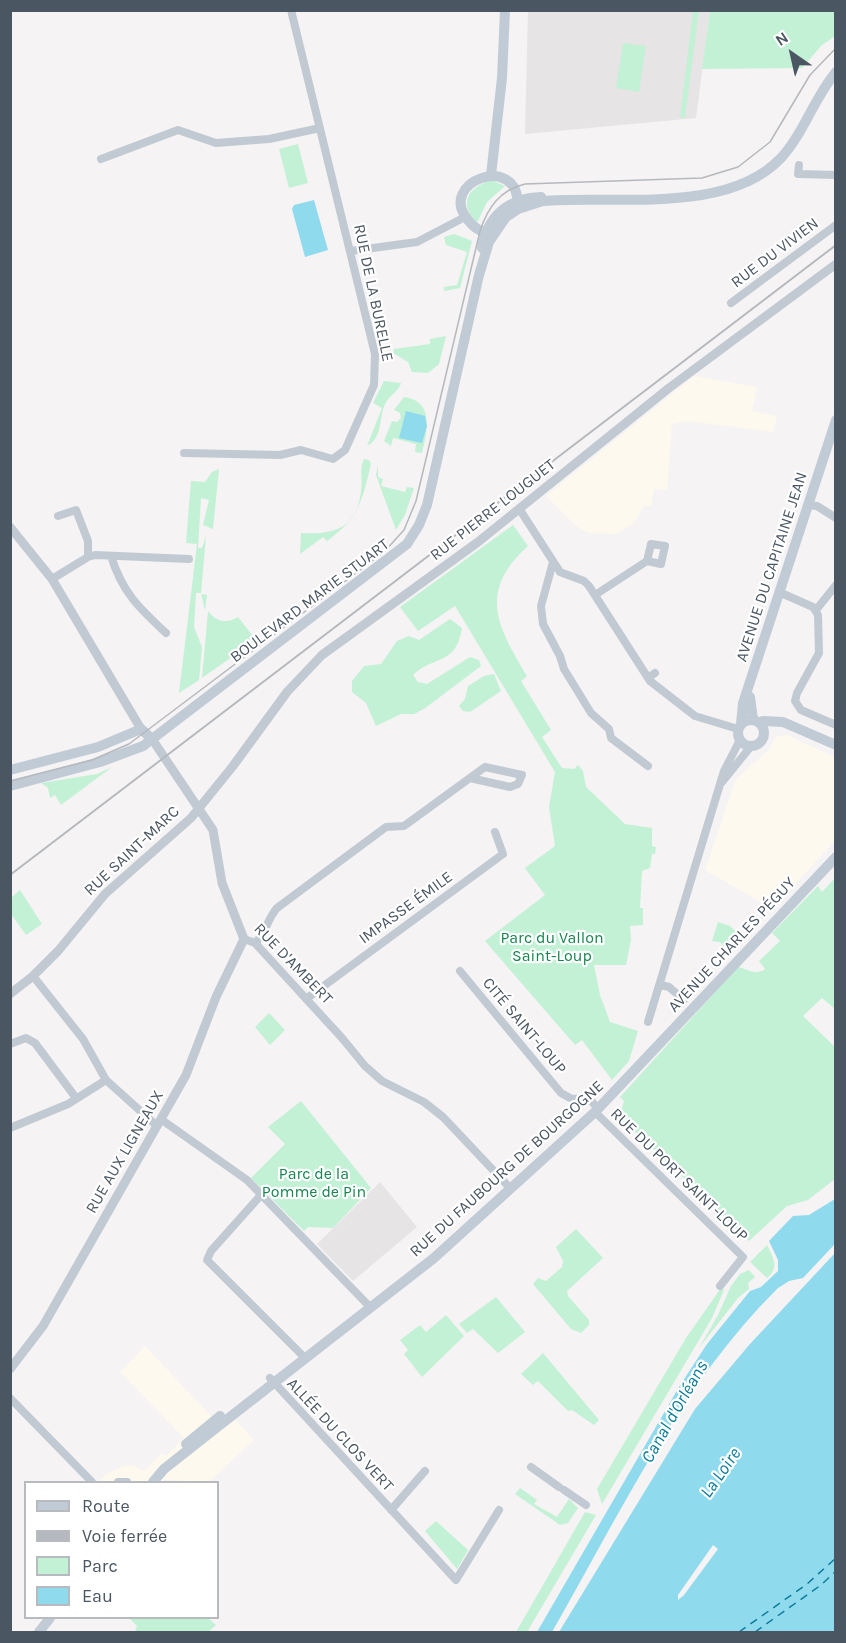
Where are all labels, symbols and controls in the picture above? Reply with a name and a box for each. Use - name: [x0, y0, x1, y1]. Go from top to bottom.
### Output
- north arrow: [762, 24, 822, 84]
- text: N: [772, 28, 792, 50]
- street label: RUE DU VIVIEN: [727, 214, 823, 292]
- street label: RUE DE LA BURELLE: [349, 223, 397, 363]
- street label: RUE PIERRE LOUGUET: [427, 455, 559, 565]
- street label: AVENUE DU CAPITAINE JEAN: [732, 470, 812, 664]
- street label: BOULEVARD MARIE STUART: [227, 535, 393, 667]
- street label: RUE SAINT-MARC: [80, 802, 184, 900]
- street label: IMPASSE ÉMILE: [355, 868, 457, 948]
- street label: AVENUE CHARLES PÉGUY: [664, 873, 800, 1017]
- street label: RUE D'AMBERT: [250, 919, 336, 1009]
- park label: Parc du Vallon Saint-Loup: [500, 928, 604, 966]
- street label: CITÉ SAINT-LOUP: [478, 974, 570, 1078]
- street label: RUE DU FAUBOURG DE BOURGOGNE: [406, 1077, 608, 1261]
- street label: RUE AUX LIGNEAUX: [82, 1087, 168, 1217]
- street label: RUE DU PORT SAINT-LOUP: [606, 1104, 752, 1246]
- park label: Parc de la Pomme de Pin: [262, 1164, 366, 1202]
- water label: Canal d'Orléans: [637, 1357, 713, 1467]
- street label: ALLÉE DU CLOS VERT: [283, 1374, 397, 1496]
- water label: La Loire: [696, 1444, 746, 1502]
- legend: [24, 1481, 219, 1619]
- text: Route: [82, 1495, 130, 1517]
- text: Voie ferrée: [82, 1525, 167, 1547]
- text: Parc: [82, 1555, 118, 1577]
- text: Eau: [82, 1585, 113, 1607]

